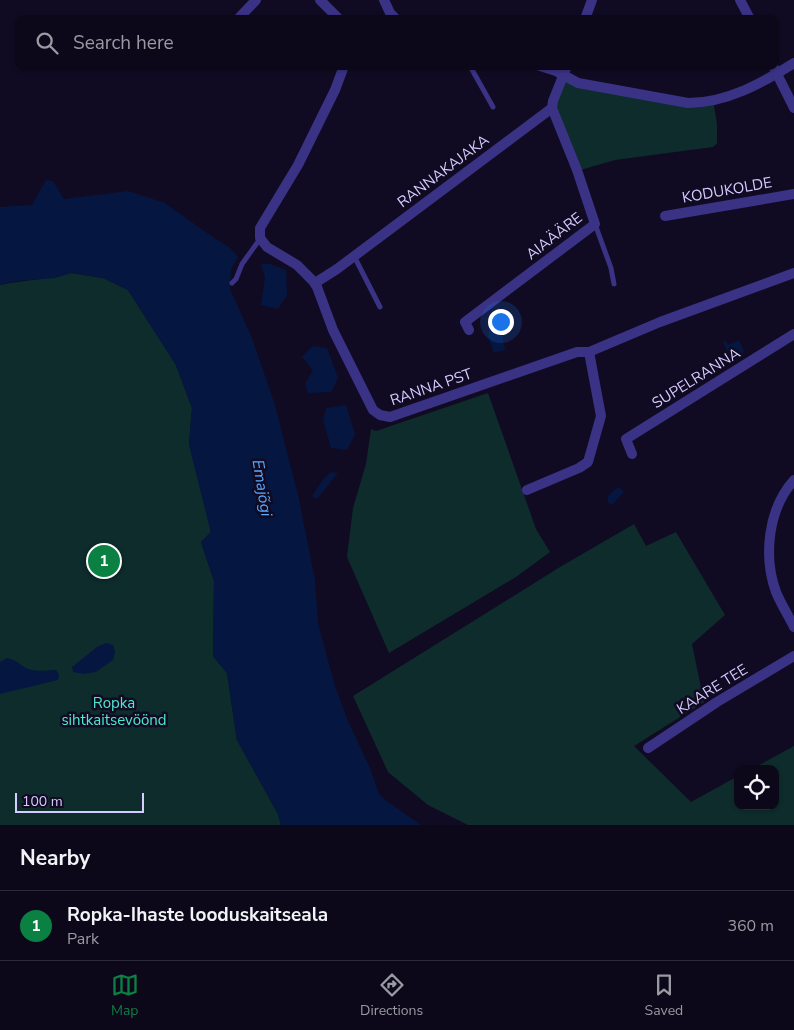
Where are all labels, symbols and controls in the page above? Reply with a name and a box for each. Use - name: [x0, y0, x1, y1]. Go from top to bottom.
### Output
- search box: [15, 15, 779, 70]
- icon: search: [33, 29, 61, 57]
- text: Search here: [73, 30, 174, 56]
- street label: RANNAKAJAKA: [393, 130, 493, 212]
- street label: KODUKOLDE: [680, 172, 774, 208]
- street label: AIAÄÄRE: [522, 208, 586, 264]
- your location: [488, 309, 514, 335]
- street label: SUPELRANNA: [648, 343, 744, 413]
- street label: RANNA PST: [387, 364, 475, 410]
- water label: Emajõgi: [247, 458, 277, 518]
- pin: 1: [88, 542, 120, 580]
- street label: KAARE TEE: [673, 659, 751, 719]
- park label: Ropka sihtkaitsevöönd: [61, 693, 167, 730]
- map controls: [734, 765, 779, 810]
- button: locate: [734, 765, 779, 810]
- scale bar: [15, 790, 144, 813]
- text: 100 m: [22, 792, 63, 811]
- text: Nearby: [20, 844, 90, 872]
- text: Ropka-Ihaste looduskaitseala: [67, 902, 328, 928]
- text: 1: [31, 915, 41, 937]
- text: 360 m: [727, 915, 774, 937]
- text: Park: [67, 928, 99, 950]
- tab: Map: [111, 971, 139, 1020]
- tab: Directions: [360, 971, 423, 1020]
- tab: Saved: [645, 971, 683, 1020]

